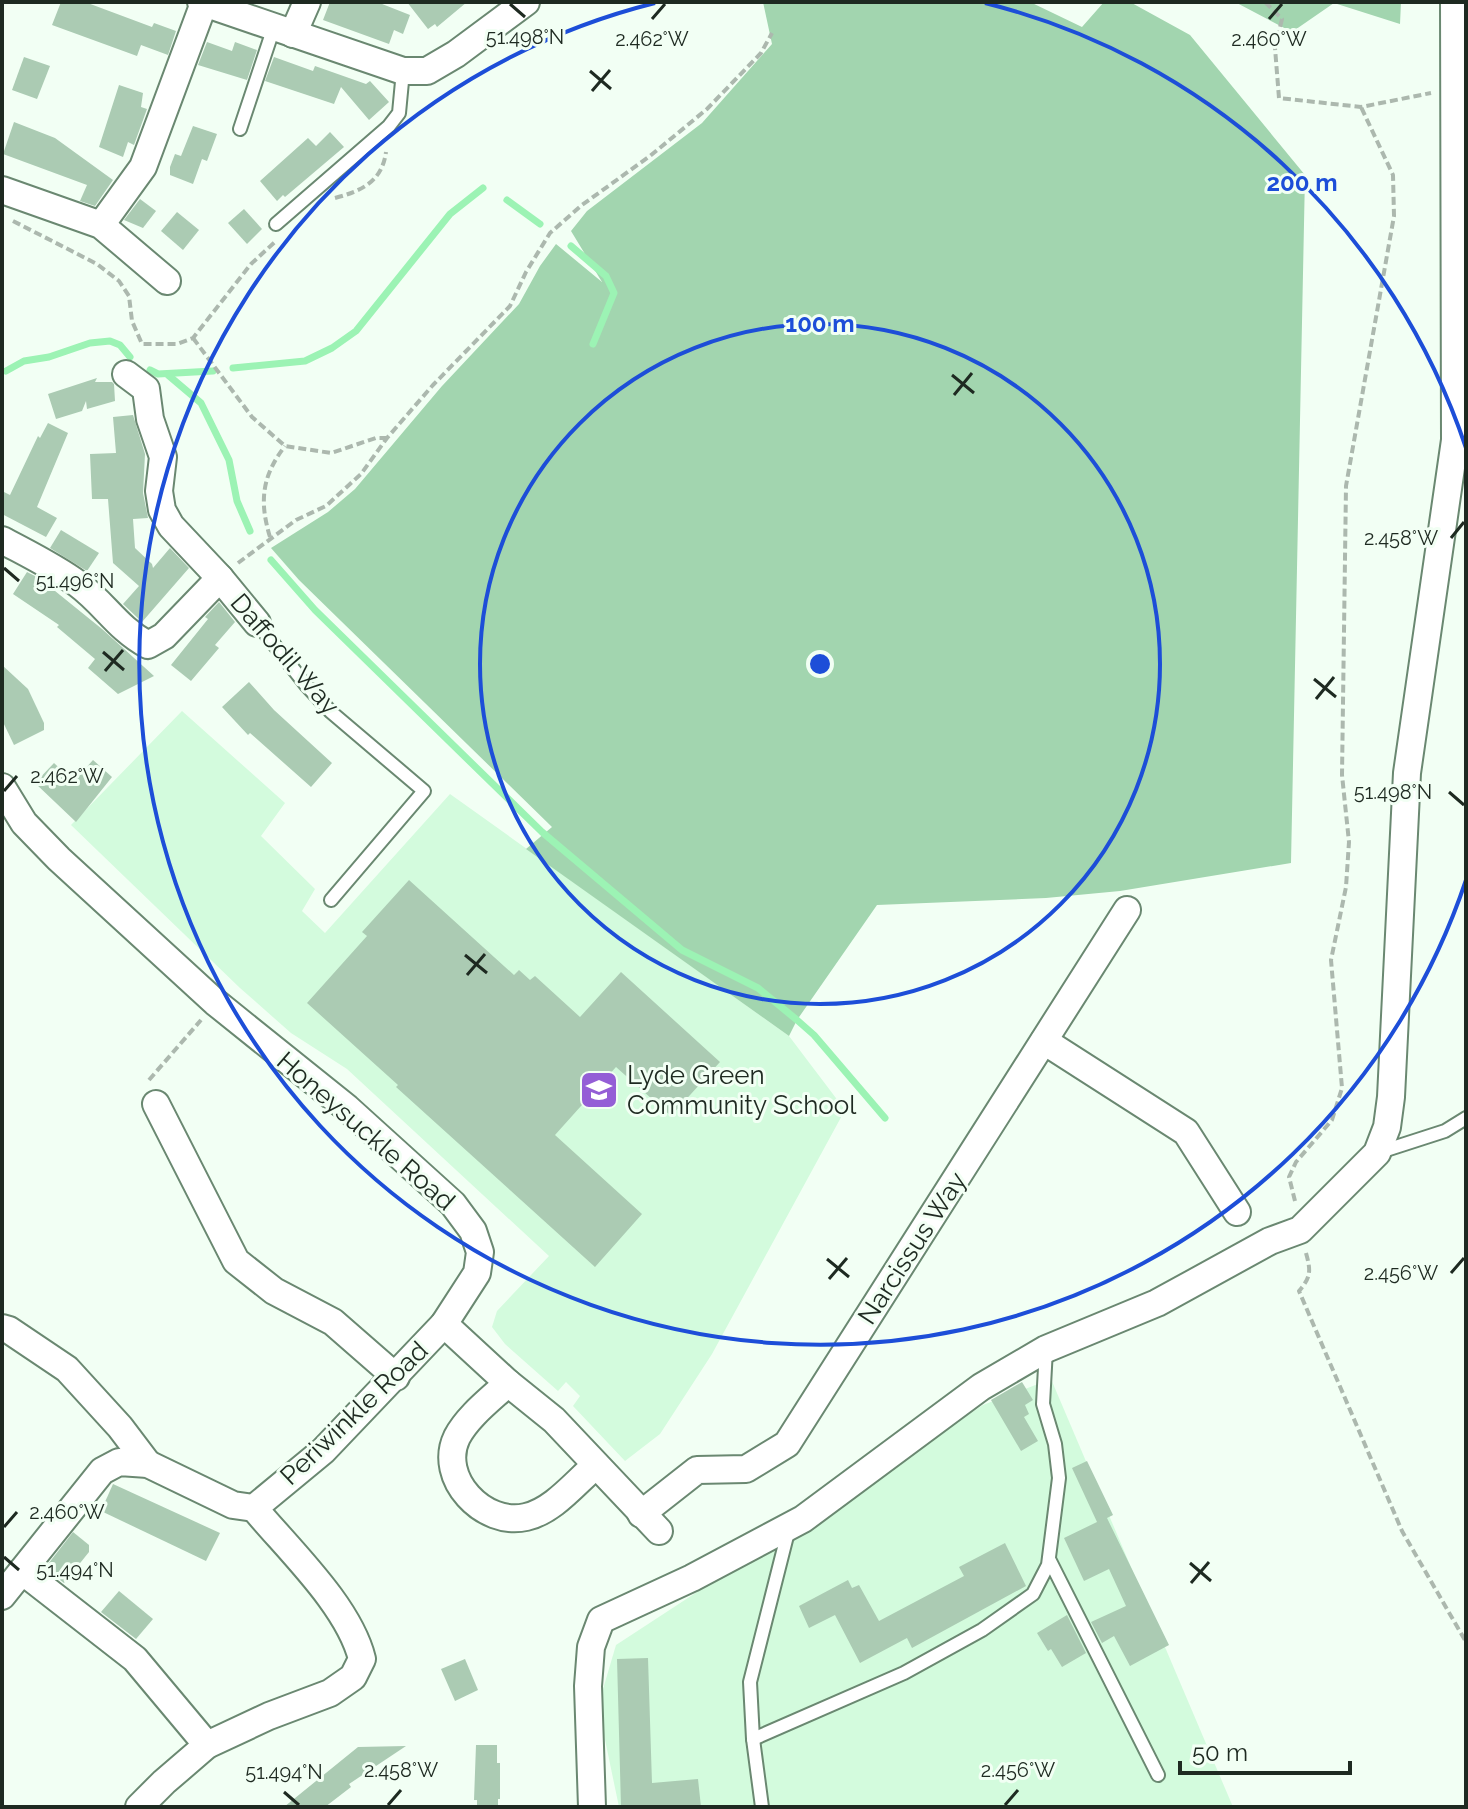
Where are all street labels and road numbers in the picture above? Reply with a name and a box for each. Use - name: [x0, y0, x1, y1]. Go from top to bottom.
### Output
- street label: Daffodil Way: [224, 587, 346, 721]
- street label: Honeysuckle Road: [271, 1046, 461, 1216]
- street label: Narcissus Way: [852, 1166, 972, 1330]
- street label: Periwinkle Road: [274, 1335, 434, 1491]

